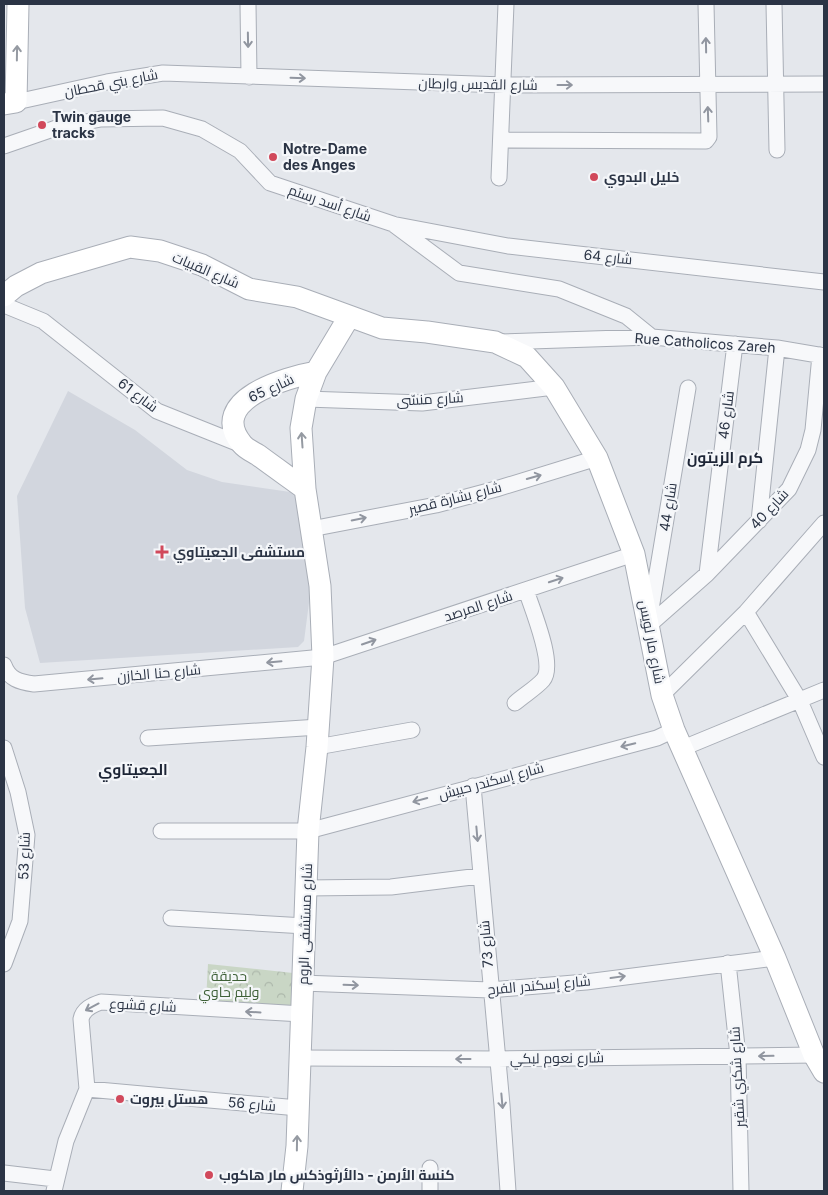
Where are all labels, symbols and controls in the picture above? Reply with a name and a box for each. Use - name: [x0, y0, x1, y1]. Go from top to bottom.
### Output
- one-way arrow: [244, 32, 253, 48]
- one-way arrow: [701, 37, 711, 53]
- one-way arrow: [12, 46, 22, 62]
- street label: شارع بني قحطان: [63, 65, 160, 104]
- one-way arrow: [289, 74, 305, 83]
- street label: شارع القديس وارطان: [418, 74, 538, 94]
- one-way arrow: [556, 80, 573, 90]
- one-way arrow: [703, 106, 712, 122]
- place label: Twin gauge tracks: [52, 108, 131, 141]
- marker: Twin gauge tracks: [36, 119, 48, 131]
- place label: Notre-Dame des Anges: [283, 140, 367, 173]
- marker: Notre-Dame des Anges: [267, 151, 279, 163]
- place label: خليل البدوي: [604, 168, 679, 188]
- marker: خليل البدوي: [588, 171, 600, 183]
- street label: شارع أسد رستم: [286, 180, 374, 227]
- street label: شارع 64: [583, 245, 633, 269]
- street label: شارع القبيات: [170, 248, 242, 292]
- street label: Rue Catholicos Zareh: [634, 329, 776, 356]
- street label: شارع 65: [245, 370, 297, 406]
- street label: شارع 61: [114, 374, 162, 416]
- street label: شارع منسّى: [396, 388, 464, 410]
- street label: شارع 46: [714, 390, 738, 440]
- one-way arrow: [298, 432, 307, 448]
- district label: كرم الزيتون: [687, 448, 763, 468]
- one-way arrow: [526, 472, 542, 482]
- street label: شارع بشارة قصير: [406, 478, 504, 519]
- street label: شارع 44: [655, 481, 681, 533]
- street label: شارع 40: [746, 485, 792, 533]
- one-way arrow: [351, 514, 367, 524]
- place label: مستشفى الجعيتاوي: [173, 543, 305, 563]
- marker: مستشفى الجعيتاوي: [155, 545, 169, 559]
- one-way arrow: [548, 575, 564, 584]
- street label: شارع المرصد: [441, 586, 515, 626]
- street label: شارع مار لويس: [635, 599, 669, 685]
- one-way arrow: [361, 636, 377, 646]
- one-way arrow: [266, 657, 282, 667]
- street label: شارع حنا الخازن: [116, 660, 202, 686]
- one-way arrow: [87, 674, 103, 683]
- one-way arrow: [621, 741, 637, 750]
- street label: شارع إسكندر حبيش: [436, 758, 546, 804]
- district label: الجعيتاوي: [98, 760, 168, 782]
- one-way arrow: [413, 796, 429, 806]
- one-way arrow: [472, 826, 482, 842]
- street label: شارع 53: [14, 832, 34, 880]
- street label: شارع مستشفى الروم: [294, 863, 317, 985]
- street label: شارع 73: [475, 920, 497, 968]
- park label: حديقة وليم حاوي: [199, 967, 259, 1004]
- street label: شارع إسكندر الفرح: [487, 972, 591, 998]
- one-way arrow: [609, 972, 625, 982]
- one-way arrow: [343, 980, 359, 989]
- street label: شارع قشوع: [109, 994, 177, 1016]
- one-way arrow: [85, 1002, 100, 1012]
- one-way arrow: [245, 1007, 261, 1016]
- street label: شارع شكري شقير: [725, 1026, 752, 1129]
- street label: شارع نعوم لبكي: [510, 1048, 604, 1071]
- one-way arrow: [758, 1051, 774, 1060]
- one-way arrow: [455, 1054, 472, 1064]
- place label: هستل بيروت: [130, 1090, 208, 1108]
- marker: هستل بيروت: [114, 1093, 126, 1105]
- street label: شارع 56: [227, 1093, 277, 1115]
- one-way arrow: [497, 1093, 507, 1109]
- one-way arrow: [293, 1135, 302, 1151]
- place label: كنسة الأرمن - دالأرثوذكس مار هاكوب: [219, 1166, 454, 1184]
- marker: كنسة الأرمن - دالأرثوذكس مار هاكوب: [203, 1169, 215, 1181]

